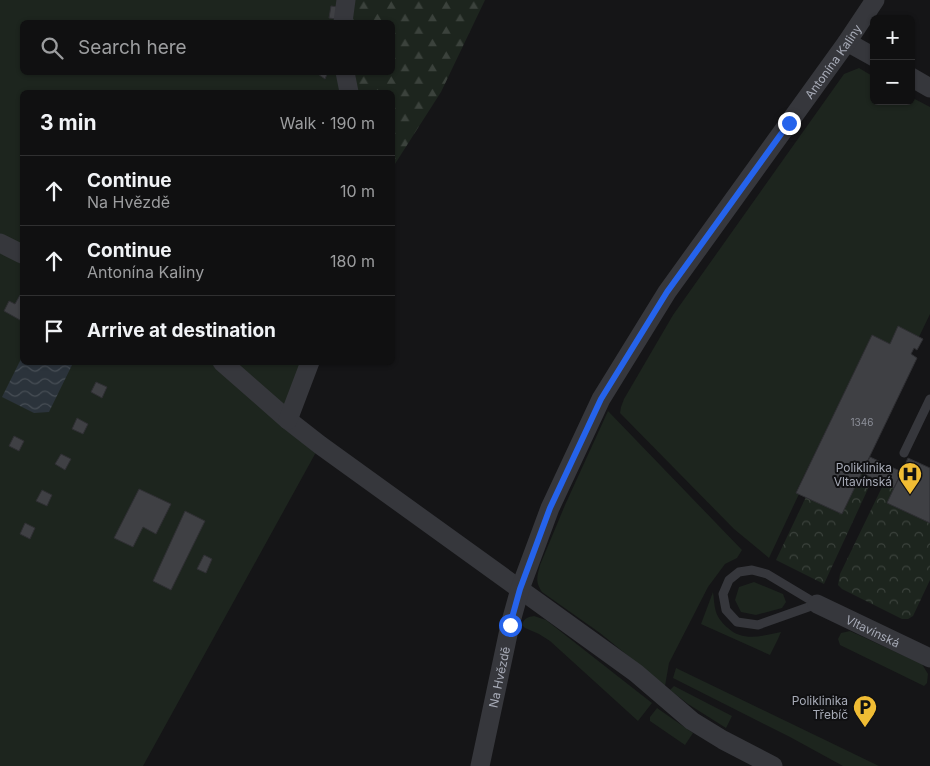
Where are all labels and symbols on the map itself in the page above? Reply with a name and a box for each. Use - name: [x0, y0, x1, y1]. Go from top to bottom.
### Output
- street label: Antonína Kaliny: [801, 21, 864, 102]
- route end: [778, 112, 801, 135]
- house number: 1346: [851, 416, 873, 428]
- place label: Poliklinika Vltavínská: [834, 460, 892, 489]
- hospital icon: Poliklinika Vltavínská: [897, 461, 923, 495]
- street label: Vltavínská: [843, 611, 903, 650]
- route start: [499, 614, 522, 637]
- street label: Na Hvězdě: [485, 645, 513, 709]
- place label: Poliklinika Třebíč: [792, 693, 848, 722]
- parking icon: Poliklinika Třebíč: [852, 694, 878, 728]

